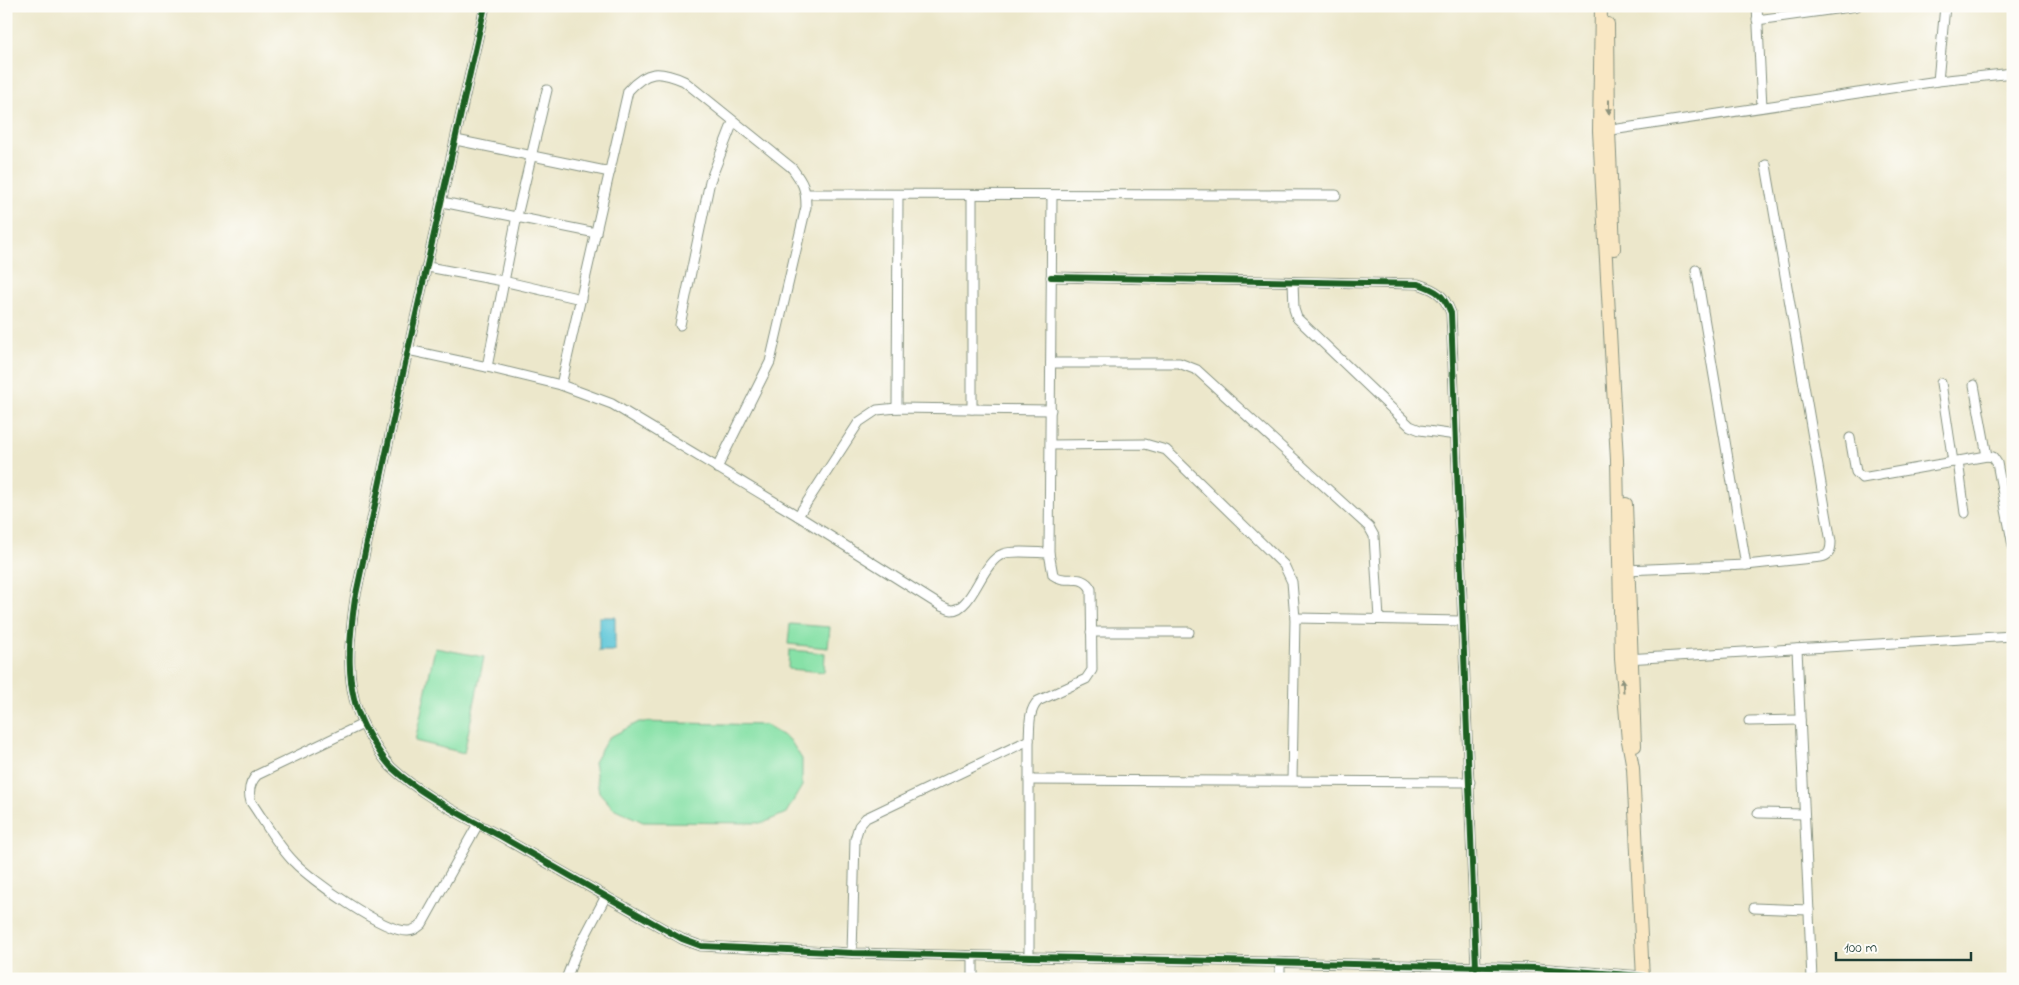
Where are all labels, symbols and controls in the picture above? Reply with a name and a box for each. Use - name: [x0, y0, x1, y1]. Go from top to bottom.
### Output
- one-way arrow: [1605, 100, 1613, 116]
- one-way arrow: [1619, 677, 1627, 693]
- scale bar: [1836, 930, 1972, 962]
- text: 100 m: [1844, 937, 1877, 959]

